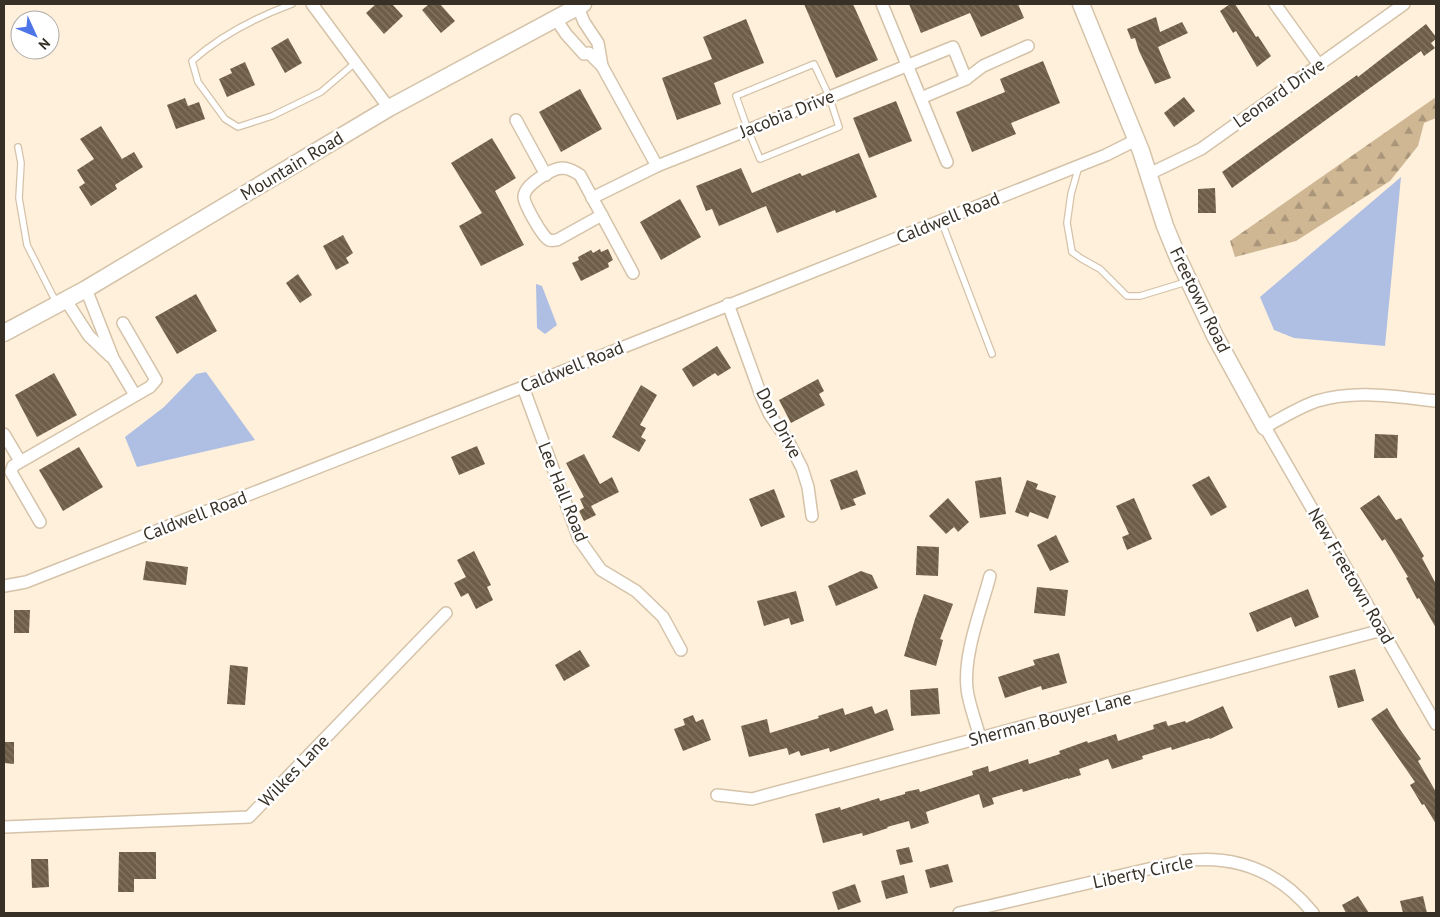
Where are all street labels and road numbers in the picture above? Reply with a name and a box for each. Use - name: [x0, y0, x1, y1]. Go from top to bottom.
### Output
- street label: Leonard Drive: [1228, 53, 1329, 133]
- street label: Jacobia Drive: [735, 84, 838, 143]
- street label: Mountain Road: [236, 126, 347, 205]
- street label: Caldwell Road: [893, 186, 1003, 249]
- street label: Freetown Road: [1165, 243, 1236, 356]
- street label: Caldwell Road: [517, 335, 627, 398]
- street label: Don Drive: [751, 384, 808, 462]
- street label: Lee Hall Road: [533, 439, 594, 545]
- street label: Caldwell Road: [140, 485, 250, 546]
- street label: New Freetown Road: [1303, 504, 1400, 648]
- street label: Sherman Bouyer Lane: [966, 686, 1134, 751]
- street label: Wilkes Lane: [253, 730, 334, 812]
- street label: Liberty Circle: [1091, 850, 1195, 893]

